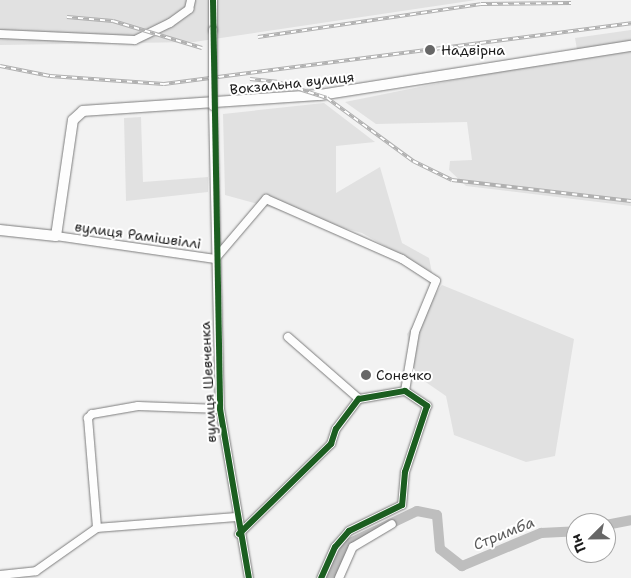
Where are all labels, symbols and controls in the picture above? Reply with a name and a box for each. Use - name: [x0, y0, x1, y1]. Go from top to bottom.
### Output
- place label: Надвірна: [441, 42, 505, 58]
- marker: Надвірна: [423, 43, 437, 57]
- street label: Вокзальна вулиця: [229, 68, 355, 98]
- street label: вулиця Рамішвіллі: [74, 218, 202, 252]
- street label: вулиця Шевченка: [196, 321, 220, 443]
- place label: Сонечко: [376, 367, 432, 383]
- marker: Сонечко: [360, 369, 372, 381]
- north arrow: [566, 513, 616, 563]
- water label: Стримба: [471, 514, 537, 554]
- text: Пн: [566, 531, 590, 556]

